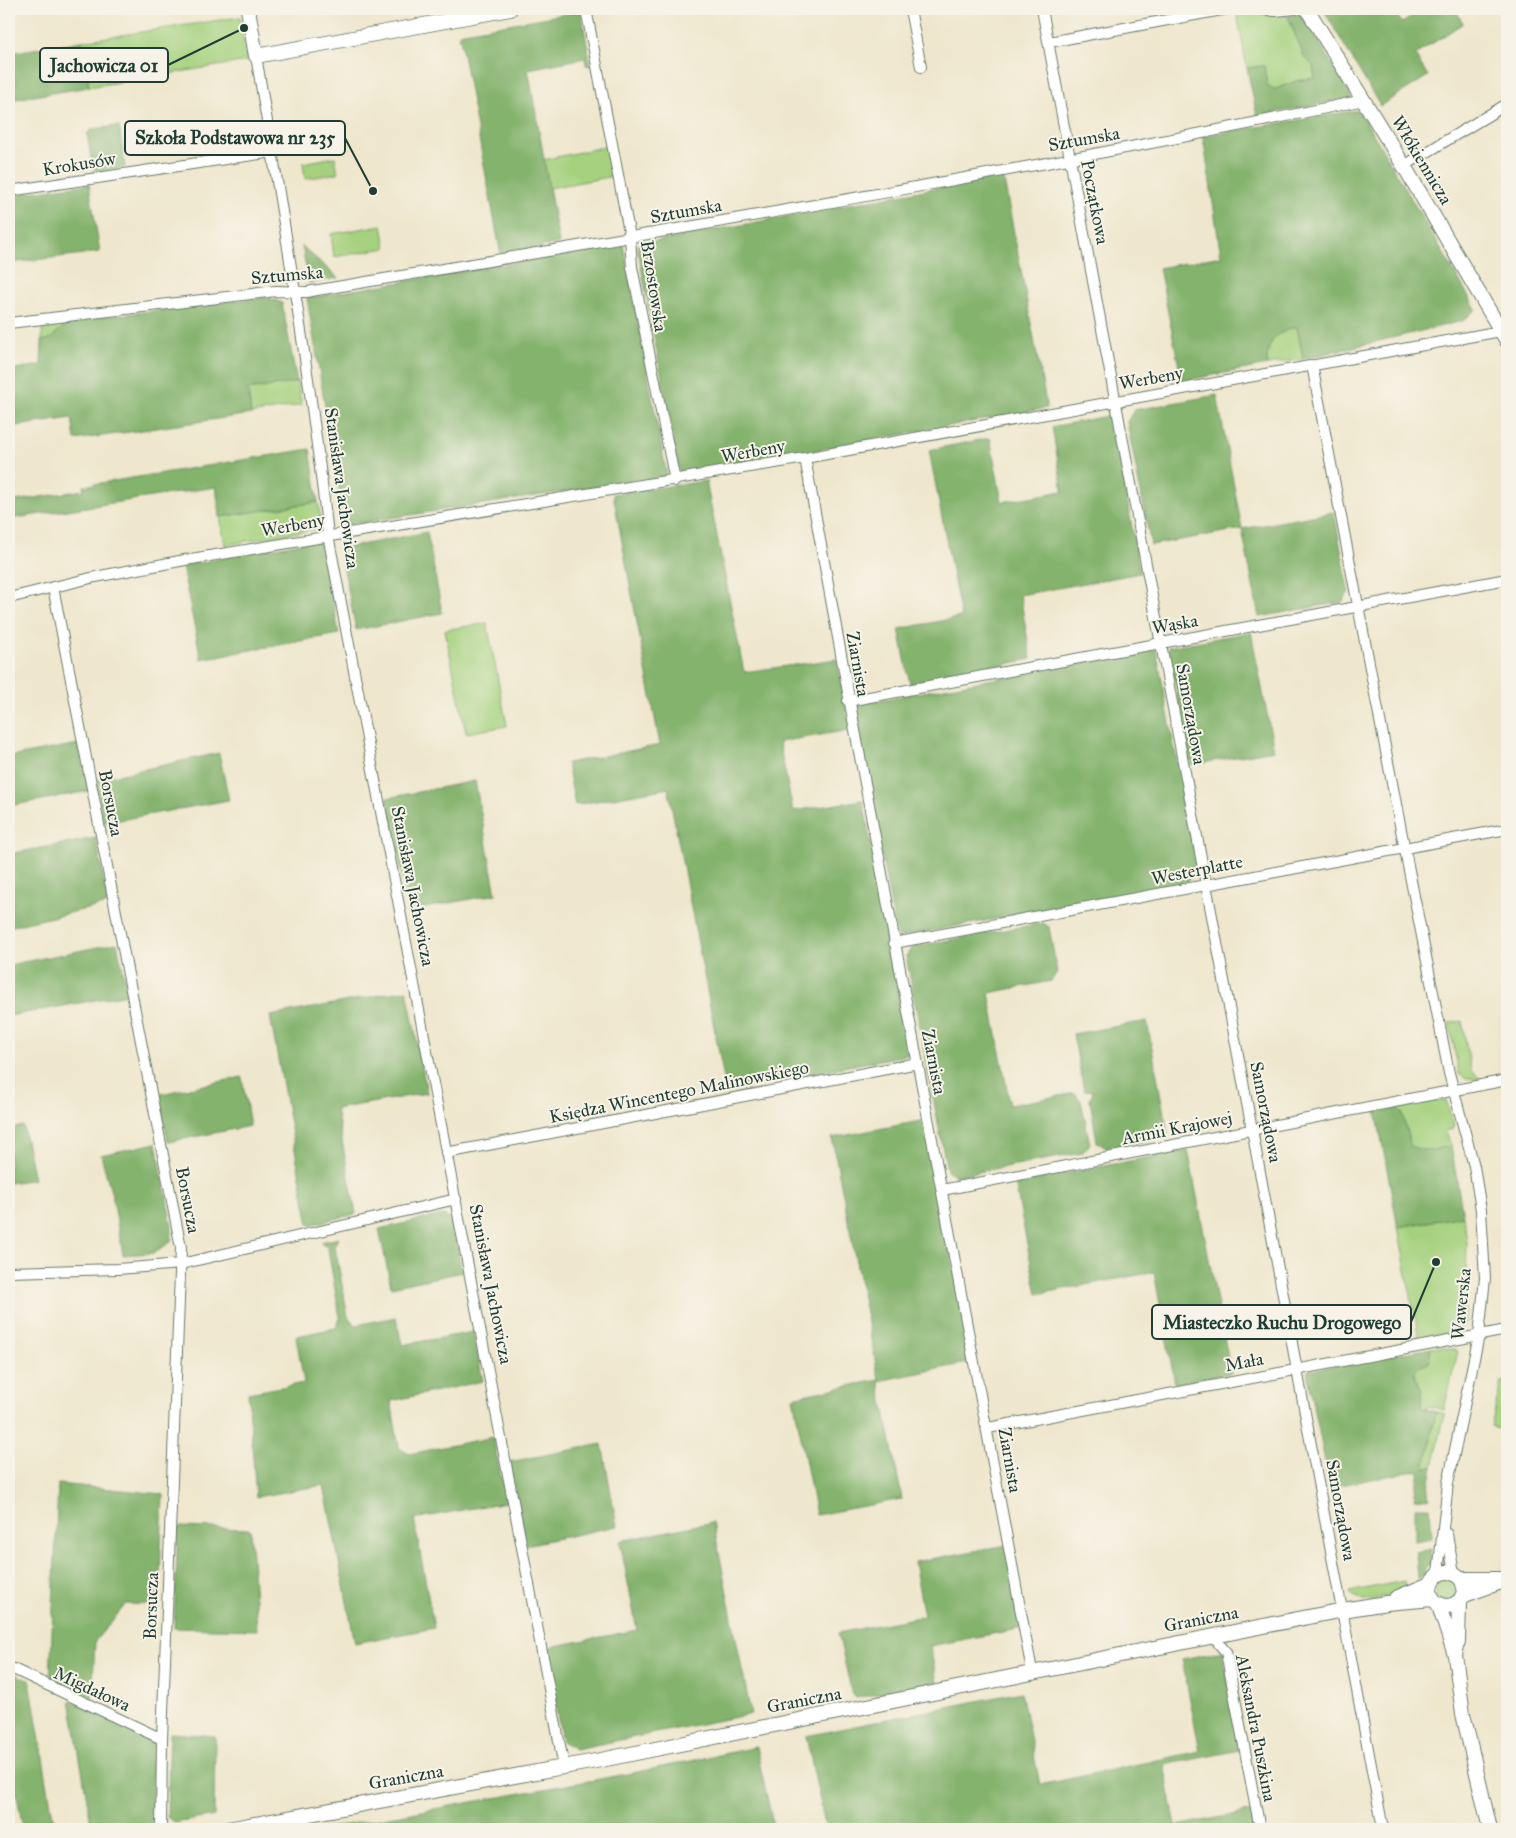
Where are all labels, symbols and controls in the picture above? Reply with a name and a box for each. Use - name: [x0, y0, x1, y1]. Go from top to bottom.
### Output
- callout: Jachowicza 01: [40, 48, 168, 82]
- text: Jachowicza 01: [47, 54, 159, 78]
- street label: Włókiennicza: [1387, 111, 1457, 209]
- callout: Szkoła Podstawowa nr 235: [125, 121, 345, 155]
- street label: Sztumska: [1047, 122, 1122, 156]
- text: Szkoła Podstawowa nr 235: [135, 126, 335, 150]
- street label: Krokusów: [41, 147, 117, 181]
- street label: Początkowa: [1076, 158, 1114, 247]
- street label: Sztumska: [649, 194, 724, 228]
- street label: Brzostowska: [636, 239, 672, 334]
- street label: Sztumska: [250, 261, 324, 289]
- street label: Werbeny: [1117, 361, 1185, 394]
- street label: Stanisława Jachowicza: [319, 406, 364, 570]
- street label: Werbeny: [719, 434, 787, 467]
- street label: Werbeny: [259, 508, 327, 541]
- street label: Wąska: [1150, 609, 1200, 639]
- street label: Ziarnista: [841, 630, 875, 699]
- street label: Samorządowa: [1171, 662, 1211, 767]
- street label: Borsucza: [94, 768, 128, 839]
- street label: Stanisława Jachowicza: [386, 804, 439, 968]
- street label: Westerplatte: [1149, 850, 1245, 890]
- street label: Ziarnista: [917, 1028, 951, 1097]
- street label: Księdza Wincentego Malinowskiego: [547, 1056, 811, 1129]
- street label: Samorządowa: [1245, 1060, 1287, 1165]
- street label: Armii Krajowej: [1119, 1107, 1234, 1150]
- street label: Borsucza: [171, 1165, 205, 1236]
- street label: Stanisława Jachowicza: [464, 1202, 517, 1366]
- street label: Wawerska: [1446, 1267, 1476, 1341]
- callout: Miasteczko Ruchu Drogowego: [1152, 1305, 1411, 1339]
- text: Miasteczko Ruchu Drogowego: [1163, 1311, 1402, 1335]
- street label: Mała: [1223, 1347, 1265, 1376]
- street label: Ziarnista: [993, 1426, 1027, 1495]
- street label: Samorządowa: [1321, 1458, 1361, 1563]
- street label: Borsucza: [139, 1572, 163, 1640]
- street label: Graniczna: [1162, 1601, 1240, 1637]
- street label: Aleksandra Puszkina: [1231, 1652, 1281, 1804]
- street label: Migdałowa: [50, 1662, 134, 1717]
- street label: Graniczna: [765, 1682, 843, 1718]
- street label: Graniczna: [367, 1760, 445, 1794]

